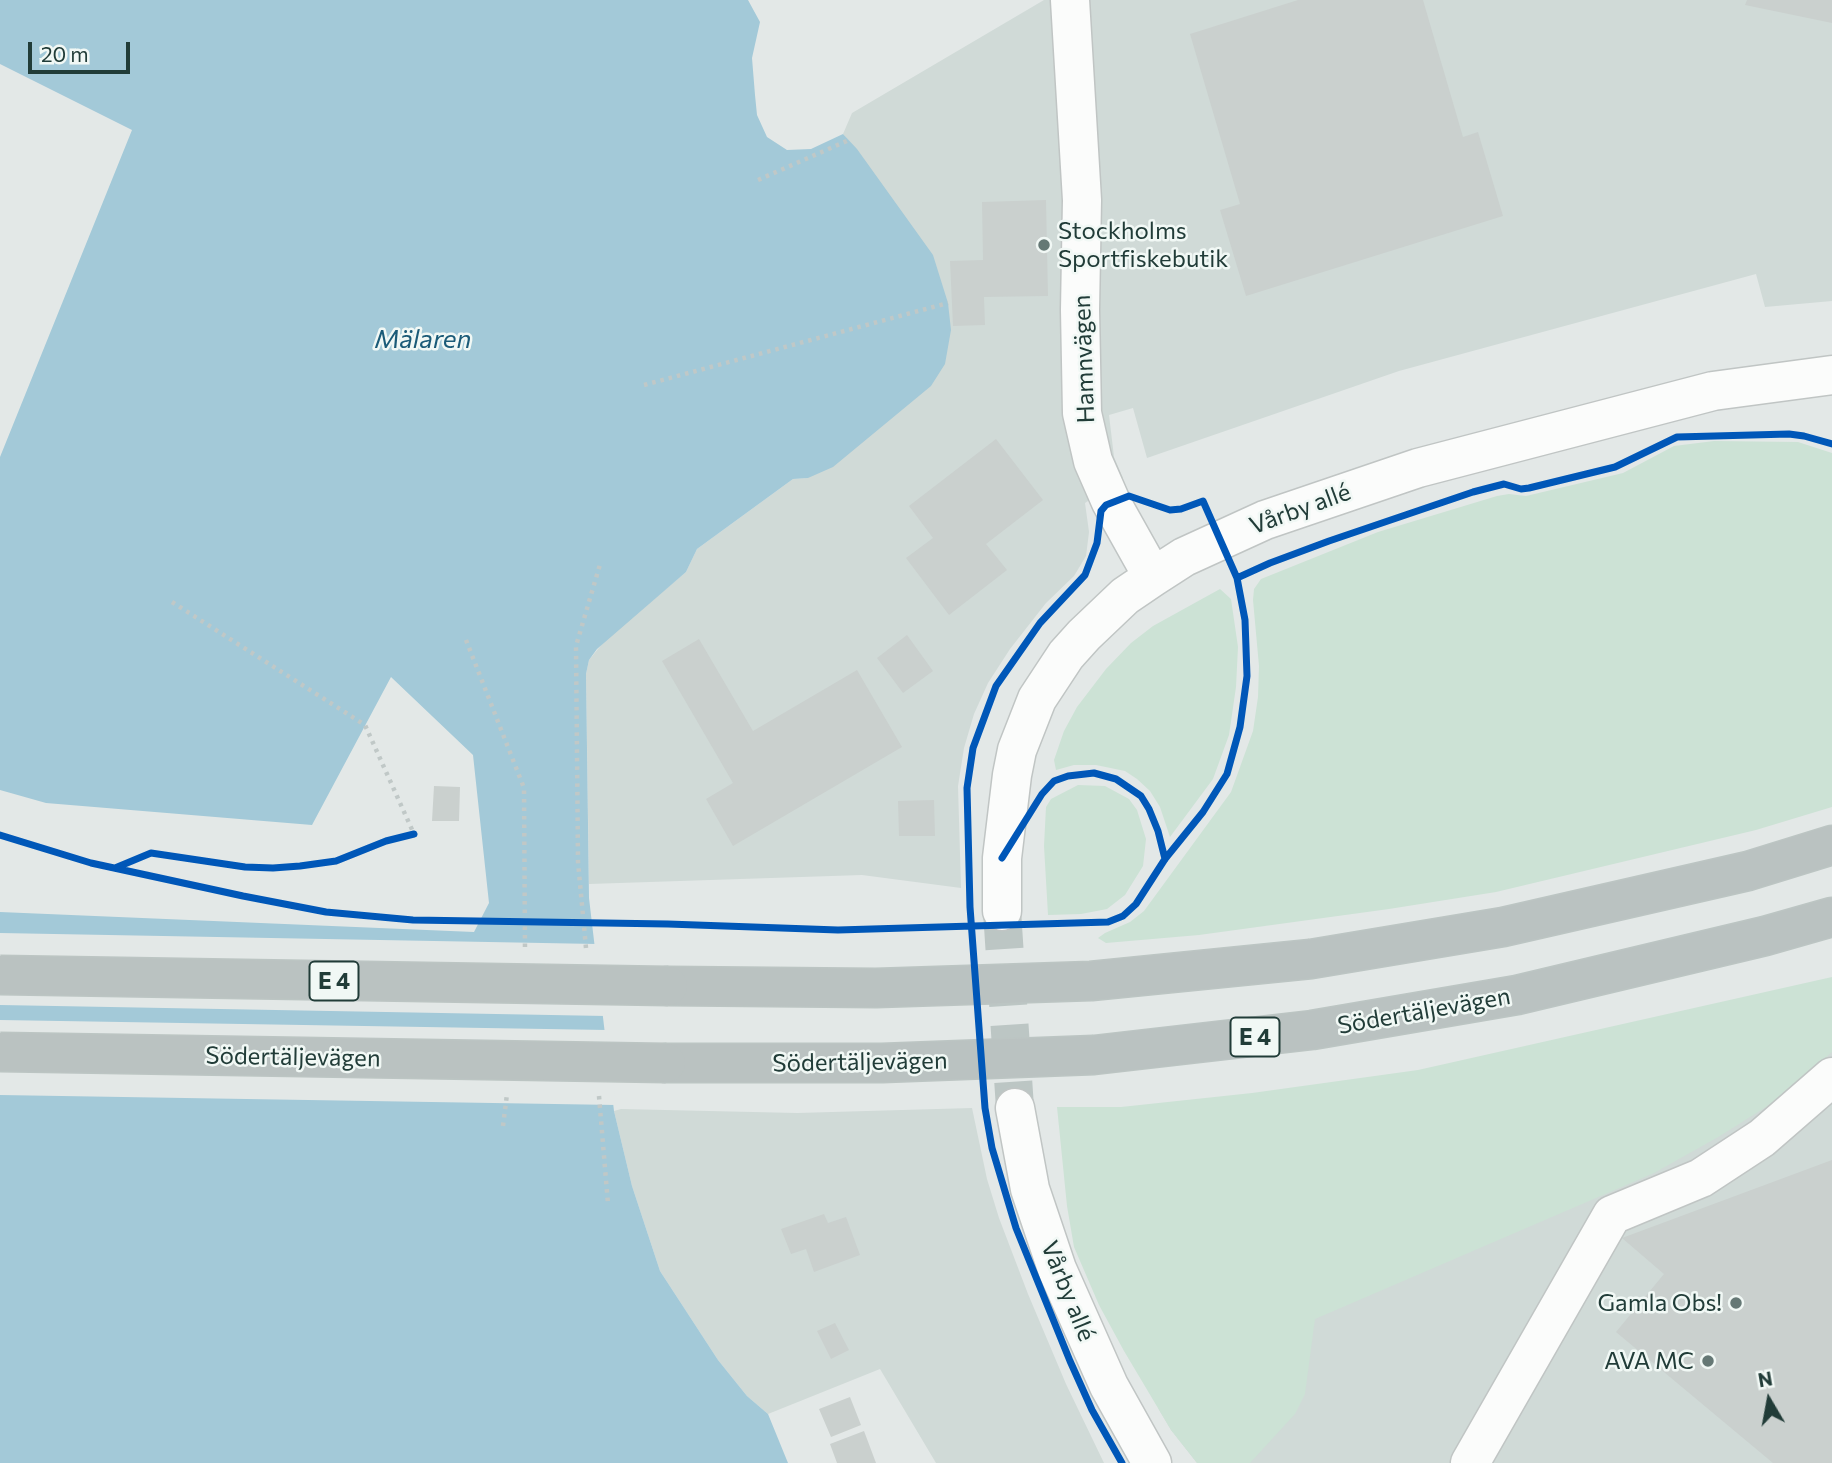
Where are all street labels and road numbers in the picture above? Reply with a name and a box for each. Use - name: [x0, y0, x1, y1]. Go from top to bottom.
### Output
- street label: Hamnvägen: [1067, 294, 1101, 424]
- street label: Vårby allé: [1245, 477, 1355, 541]
- road number: E 4: [310, 962, 358, 1000]
- street label: Södertäljevägen: [1335, 982, 1513, 1040]
- road number: E 4: [1230, 1018, 1280, 1056]
- street label: Södertäljevägen: [205, 1041, 381, 1073]
- street label: Södertäljevägen: [772, 1046, 948, 1078]
- street label: Vårby allé: [1035, 1237, 1101, 1345]

